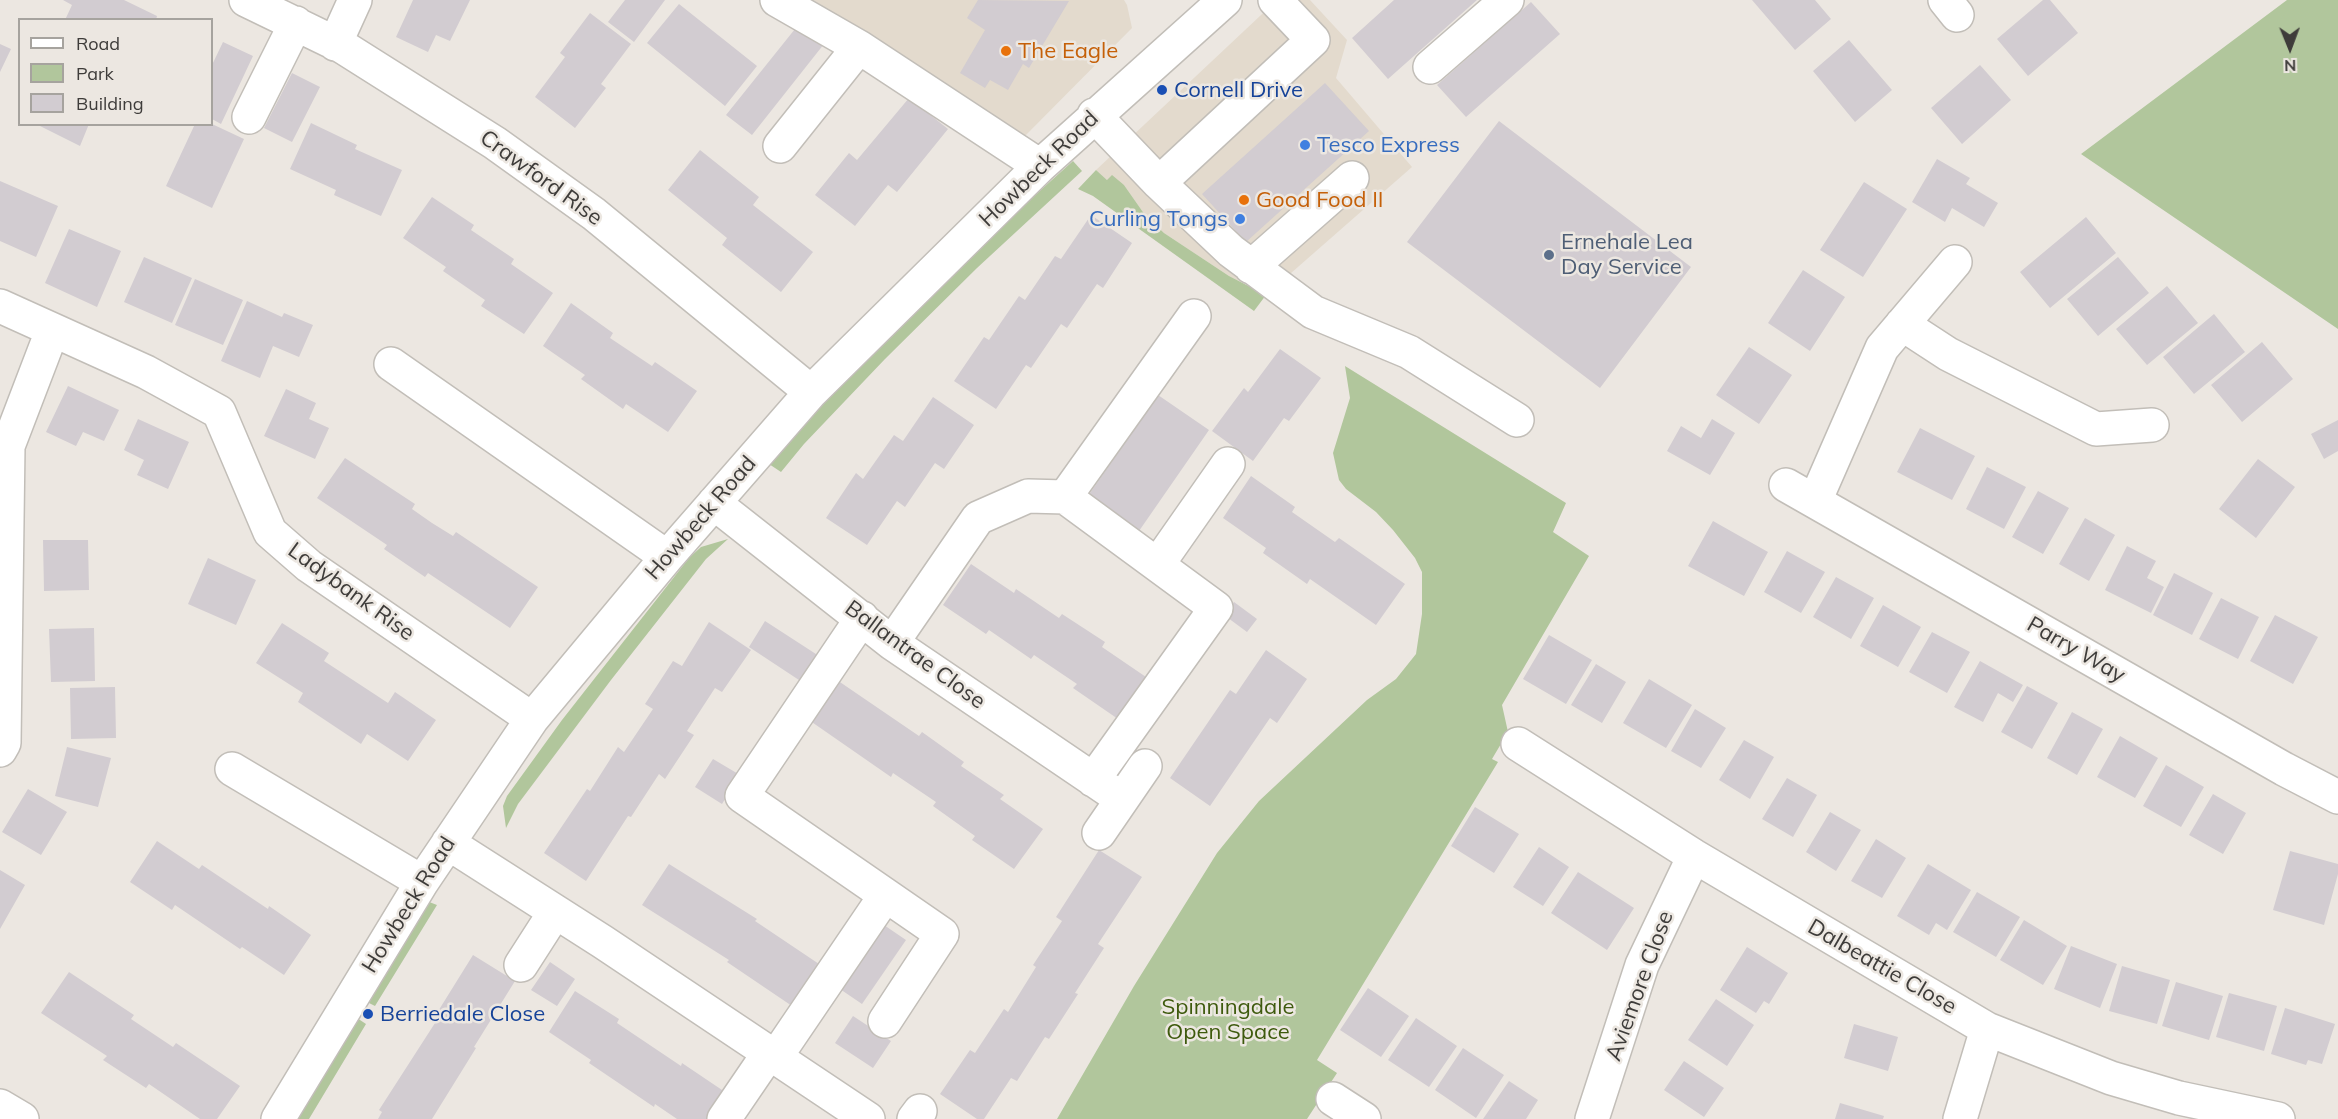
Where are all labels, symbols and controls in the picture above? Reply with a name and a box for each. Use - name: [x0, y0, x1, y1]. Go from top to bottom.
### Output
- legend: [18, 18, 213, 126]
- north arrow: [2260, 18, 2320, 78]
- text: Road: [76, 32, 120, 55]
- place label: The Eagle: [1018, 38, 1118, 64]
- marker: The Eagle: [999, 44, 1013, 58]
- text: N: [2284, 56, 2297, 76]
- text: Park: [76, 62, 114, 85]
- place label: Cornell Drive: [1174, 77, 1303, 103]
- marker: Cornell Drive: [1155, 83, 1169, 97]
- text: Building: [76, 92, 144, 115]
- street label: Howbeck Road: [974, 106, 1104, 232]
- street label: Crawford Rise: [475, 125, 607, 231]
- place label: Tesco Express: [1317, 132, 1460, 158]
- marker: Tesco Express: [1298, 138, 1312, 152]
- place label: Good Food II: [1256, 187, 1384, 213]
- marker: Good Food II: [1237, 193, 1251, 207]
- place label: Curling Tongs: [1089, 206, 1228, 232]
- marker: Curling Tongs: [1233, 212, 1247, 226]
- place label: Ernehale Lea Day Service: [1561, 229, 1693, 280]
- marker: Ernehale Lea Day Service: [1542, 248, 1556, 262]
- street label: Howbeck Road: [640, 451, 762, 585]
- street label: Ladybank Rise: [283, 537, 419, 647]
- street label: Ballantrae Close: [840, 595, 990, 715]
- street label: Parry Way: [2022, 611, 2130, 689]
- street label: Howbeck Road: [357, 832, 461, 978]
- street label: Aviemore Close: [1601, 907, 1679, 1065]
- street label: Dalbeattie Close: [1803, 914, 1961, 1020]
- park label: Spinningdale Open Space: [1162, 994, 1294, 1046]
- place label: Berriedale Close: [380, 1001, 545, 1027]
- marker: Berriedale Close: [361, 1007, 375, 1021]

